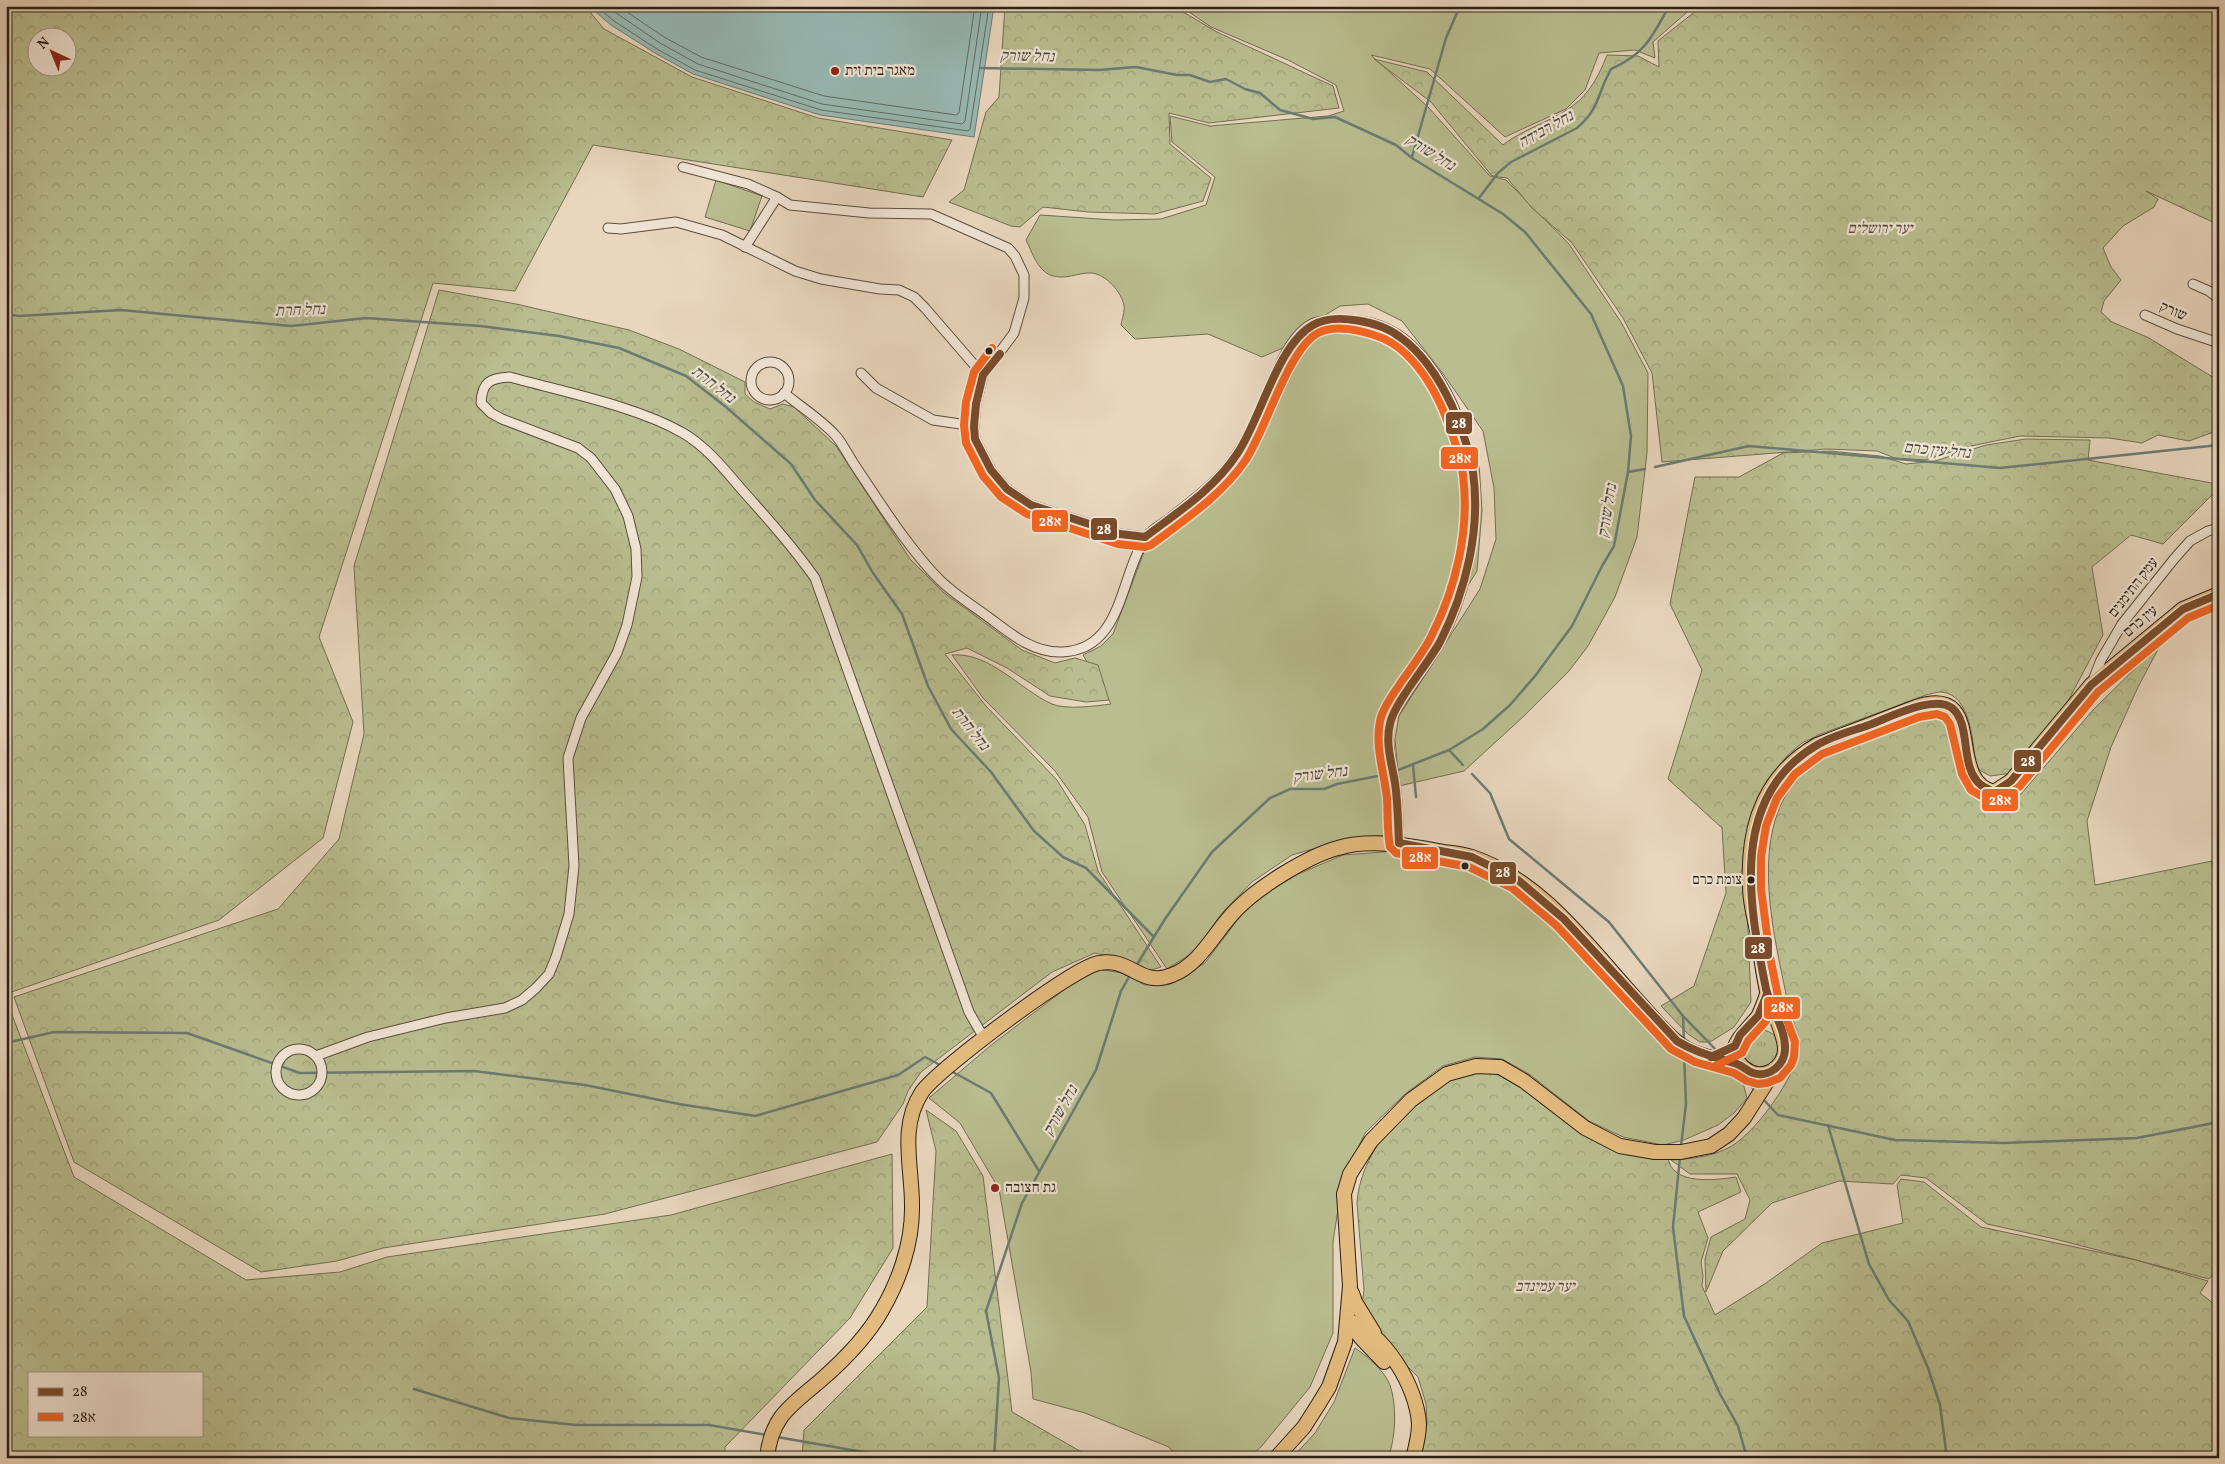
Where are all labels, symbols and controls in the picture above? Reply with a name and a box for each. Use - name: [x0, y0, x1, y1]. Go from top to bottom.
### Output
- north arrow: [28, 28, 78, 78]
- text: N: [34, 33, 54, 54]
- water label: נחל שורק: [1000, 46, 1056, 69]
- place label: מאגר בית זית: [845, 61, 915, 82]
- marker: מאגר בית זית: [829, 65, 841, 77]
- water label: נחל רבידה: [1514, 105, 1579, 154]
- water label: נחל שורק: [1401, 129, 1460, 178]
- park label: יער ירושלים: [1848, 219, 1914, 240]
- street label: שורק: [2156, 297, 2190, 327]
- water label: נחל חרת: [275, 299, 327, 323]
- unlabelled marker: [984, 346, 994, 356]
- water label: נחל חרת: [686, 361, 741, 410]
- line badge: 28: [1445, 411, 1473, 435]
- text: 28: [1452, 415, 1466, 434]
- water label: נחל עין כרם: [1903, 437, 1973, 465]
- line badge: 28א: [1440, 446, 1479, 470]
- text: 28א: [1449, 450, 1472, 469]
- water label: נחל שורק: [1593, 481, 1623, 540]
- line badge: 28א: [1031, 509, 1069, 533]
- text: 28א: [1039, 513, 1062, 532]
- line badge: 28: [1090, 517, 1118, 541]
- text: 28: [1097, 521, 1111, 540]
- street label: עמק התימנים: [2104, 553, 2164, 623]
- street label: עין כרם: [2119, 601, 2163, 643]
- water label: נחל חרת: [946, 702, 995, 757]
- line badge: 28: [2013, 749, 2042, 773]
- text: 28: [2021, 753, 2035, 772]
- water label: נחל שורק: [1292, 761, 1350, 789]
- line badge: 28א: [1981, 788, 2019, 812]
- text: 28א: [1989, 792, 2012, 811]
- line badge: 28א: [1401, 846, 1439, 870]
- text: 28א: [1409, 849, 1432, 868]
- unlabelled marker: [1460, 861, 1470, 871]
- line badge: 28: [1489, 861, 1517, 885]
- text: 28: [1496, 864, 1510, 883]
- place label: צומת כרם: [1692, 871, 1742, 890]
- marker: צומת כרם: [1746, 875, 1756, 885]
- line badge: 28: [1744, 936, 1773, 960]
- text: 28: [1751, 940, 1765, 959]
- line badge: 28א: [1763, 996, 1801, 1020]
- text: 28א: [1771, 999, 1794, 1018]
- water label: נחל שורק: [1038, 1080, 1085, 1140]
- place label: גת חצובה: [1005, 1178, 1056, 1199]
- marker: גת חצובה: [989, 1182, 1001, 1194]
- park label: יער עמינדב: [1515, 1277, 1577, 1298]
- legend: [28, 1372, 202, 1436]
- text: 28: [72, 1382, 88, 1403]
- text: 28א: [72, 1408, 96, 1429]

